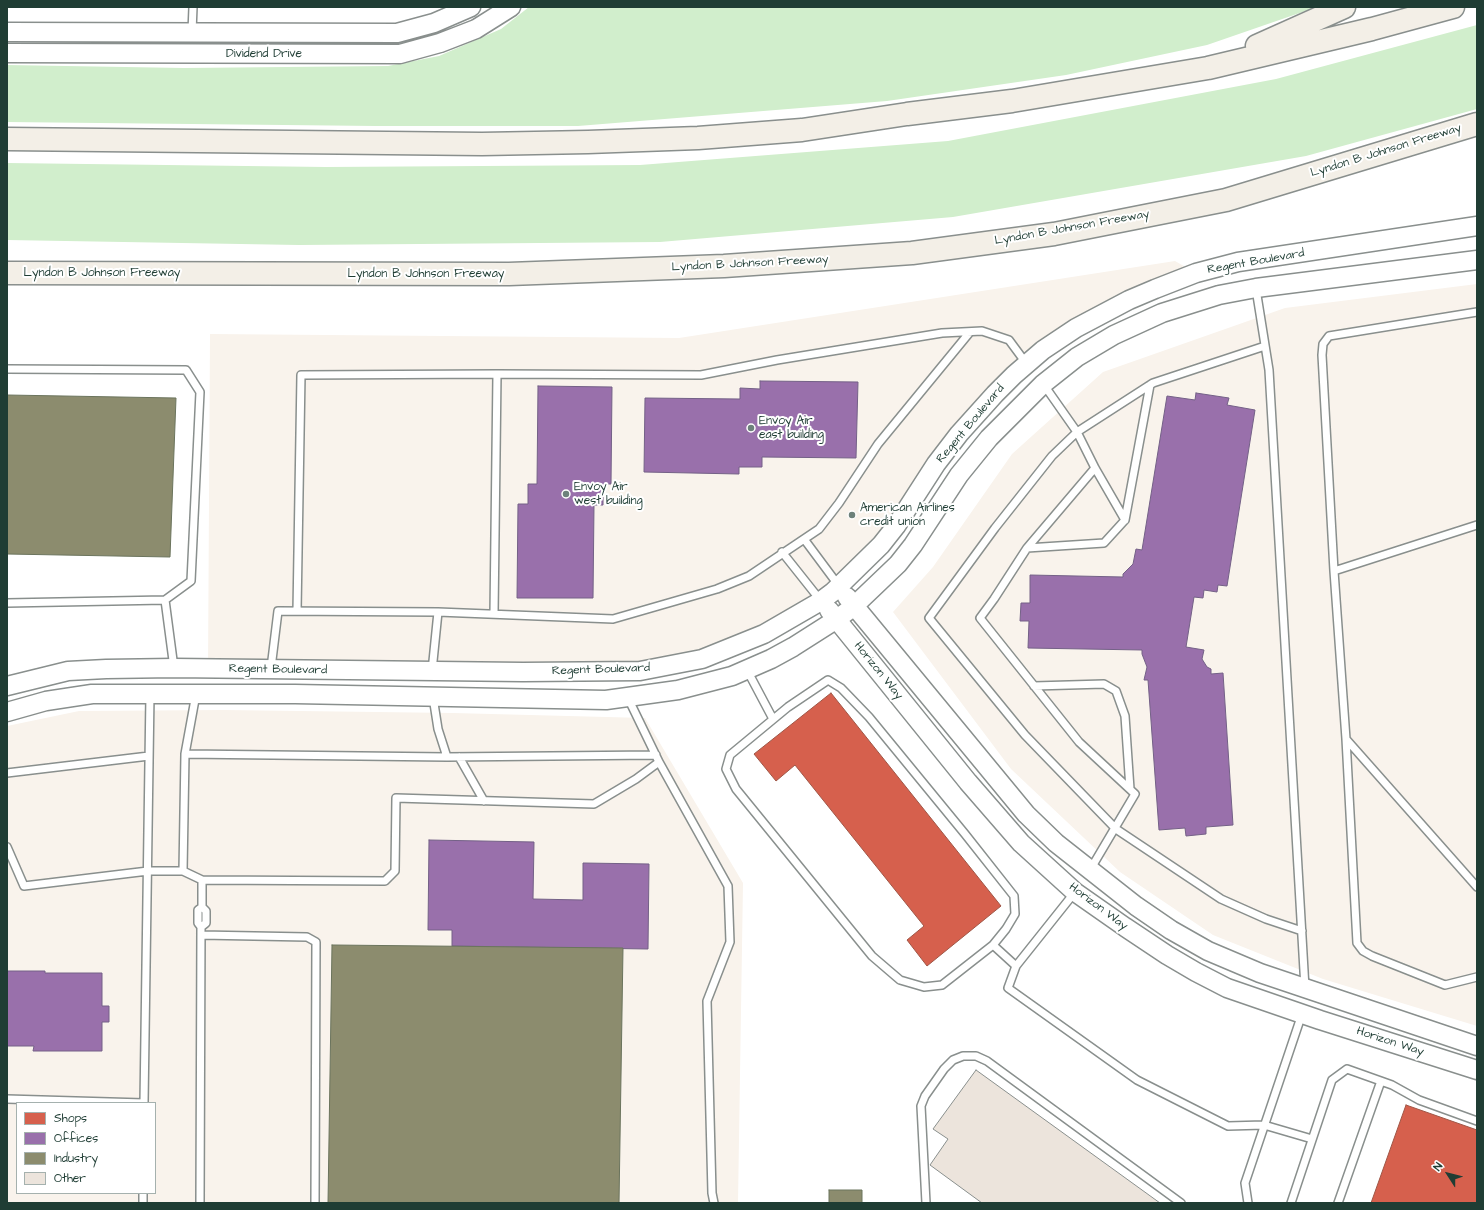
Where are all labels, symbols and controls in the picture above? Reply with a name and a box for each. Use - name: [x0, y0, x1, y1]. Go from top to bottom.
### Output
- street label: Dividend Drive: [226, 47, 302, 61]
- street label: Lyndon B Johnson Freeway: [1309, 121, 1463, 181]
- street label: Lyndon B Johnson Freeway: [994, 207, 1150, 249]
- street label: Regent Boulevard: [1206, 246, 1306, 278]
- street label: Lyndon B Johnson Freeway: [671, 253, 829, 275]
- street label: Lyndon B Johnson Freeway: [24, 266, 180, 280]
- street label: Lyndon B Johnson Freeway: [348, 267, 504, 281]
- street label: Regent Boulevard: [934, 382, 1008, 466]
- place label: Envoy Air east building: [759, 414, 824, 442]
- marker: Envoy Air east building: [746, 423, 756, 433]
- place label: Envoy Air west building: [574, 480, 643, 508]
- marker: Envoy Air west building: [561, 489, 571, 499]
- place label: American Airlines credit union: [860, 501, 955, 529]
- marker: American Airlines credit union: [847, 510, 857, 520]
- street label: Horizon Way: [850, 639, 906, 703]
- street label: Regent Boulevard: [552, 661, 650, 679]
- street label: Regent Boulevard: [229, 662, 327, 678]
- street label: Horizon Way: [1066, 880, 1130, 934]
- street label: Horizon Way: [1355, 1024, 1425, 1060]
- legend: [16, 1102, 156, 1194]
- text: Shops: [54, 1110, 87, 1127]
- text: Offices: [54, 1130, 98, 1147]
- text: Industry: [54, 1150, 98, 1167]
- north arrow: [1428, 1154, 1468, 1194]
- text: N: [1430, 1159, 1446, 1174]
- text: Other: [54, 1170, 86, 1187]

